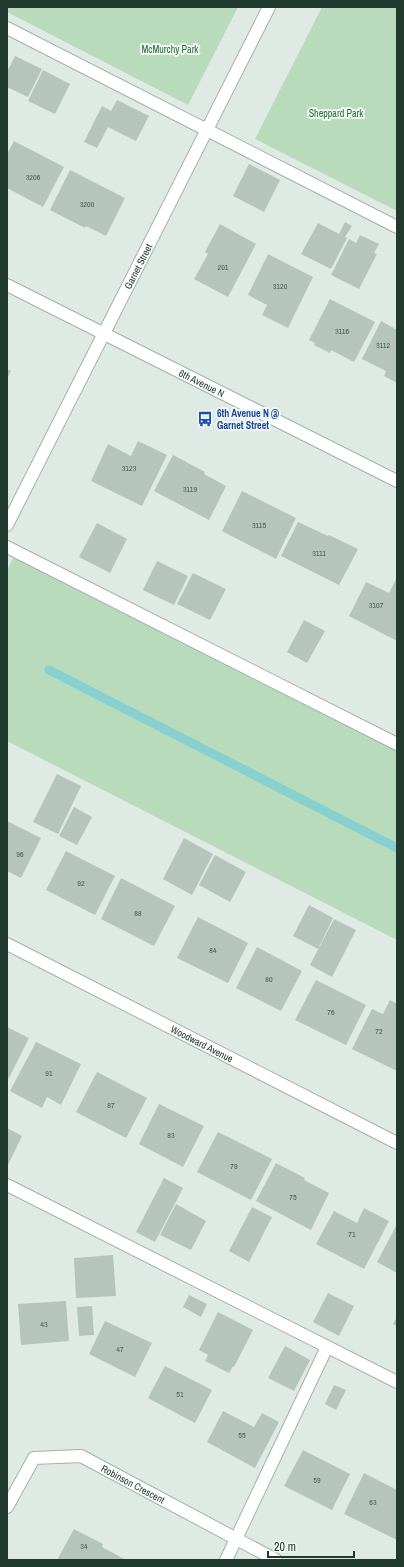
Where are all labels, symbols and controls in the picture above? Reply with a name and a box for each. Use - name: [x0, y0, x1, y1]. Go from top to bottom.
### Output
- park label: McMurchy Park: [142, 43, 199, 56]
- park label: Sheppard Park: [309, 107, 364, 120]
- house number: 3206: [26, 172, 41, 182]
- house number: 3200: [80, 199, 95, 209]
- street label: Garnet Street: [121, 241, 156, 291]
- house number: 201: [218, 262, 229, 272]
- house number: 3120: [273, 281, 288, 291]
- house number: 3116: [335, 326, 349, 336]
- house number: 3112: [376, 340, 390, 350]
- street label: 6th Avenue N: [177, 366, 227, 400]
- place label: 6th Avenue N @ Garnet Street: [217, 407, 279, 432]
- bus stop icon: 6th Avenue N @ Garnet Street: [196, 410, 214, 428]
- house number: 3123: [122, 463, 137, 473]
- house number: 3119: [183, 484, 197, 494]
- house number: 3115: [252, 520, 266, 530]
- house number: 3111: [312, 548, 326, 558]
- house number: 3107: [369, 600, 384, 610]
- house number: 96: [16, 849, 24, 859]
- house number: 92: [77, 878, 85, 888]
- house number: 88: [134, 908, 142, 918]
- house number: 84: [209, 945, 217, 955]
- house number: 80: [265, 974, 273, 984]
- house number: 76: [327, 1007, 335, 1017]
- street label: Woodward Avenue: [168, 1023, 236, 1066]
- house number: 72: [375, 1026, 383, 1036]
- house number: 91: [45, 1068, 53, 1078]
- house number: 87: [107, 1100, 115, 1110]
- house number: 83: [167, 1130, 175, 1140]
- house number: 79: [230, 1161, 238, 1171]
- house number: 75: [289, 1192, 297, 1202]
- house number: 71: [348, 1229, 356, 1239]
- house number: 43: [40, 1319, 48, 1329]
- house number: 47: [116, 1344, 124, 1354]
- house number: 51: [176, 1389, 184, 1399]
- house number: 55: [238, 1430, 246, 1440]
- street label: Robinson Crescent: [99, 1462, 168, 1507]
- house number: 59: [313, 1475, 321, 1485]
- house number: 63: [369, 1497, 377, 1507]
- scale bar: [268, 1533, 354, 1559]
- text: 20 m: [274, 1539, 296, 1555]
- house number: 34: [80, 1541, 88, 1551]

